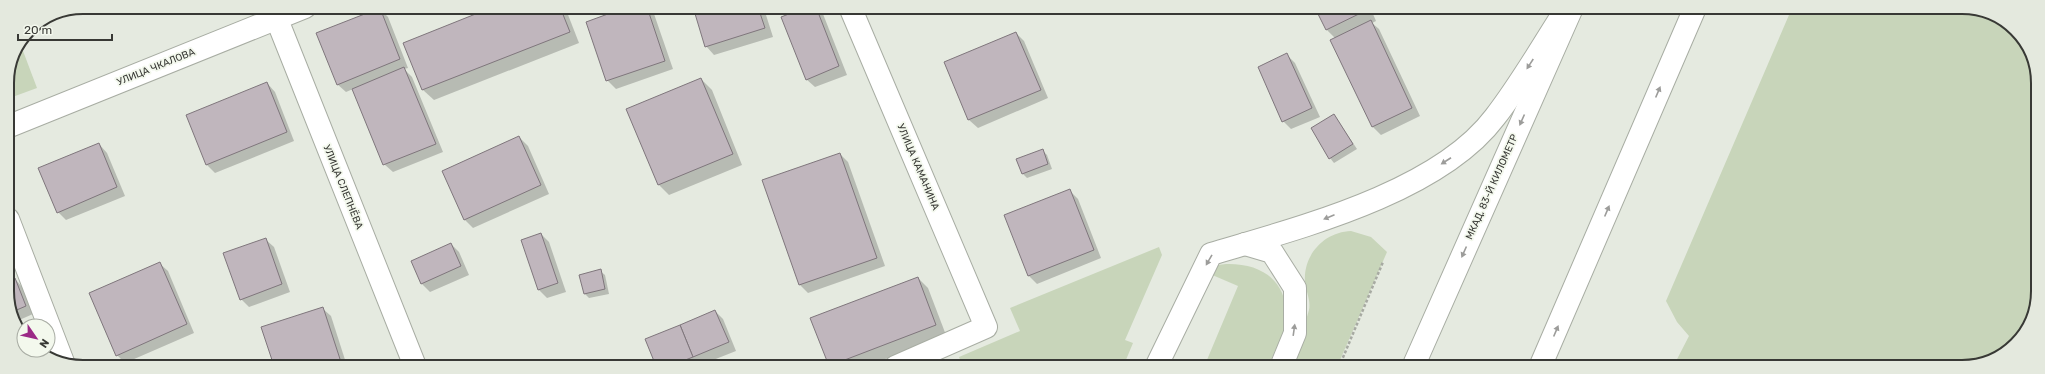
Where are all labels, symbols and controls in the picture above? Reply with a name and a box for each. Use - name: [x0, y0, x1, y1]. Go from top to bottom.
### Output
- scale bar: [18, 16, 112, 42]
- text: 20 m: [24, 23, 52, 37]
- street label: УЛИЦА ЧКАЛОВА: [115, 46, 197, 88]
- one-way arrow: [1526, 59, 1534, 69]
- one-way arrow: [1656, 86, 1662, 98]
- one-way arrow: [1519, 114, 1525, 126]
- street label: УЛИЦА КАМАНИНА: [894, 122, 942, 212]
- street label: МКАД, 83-Й КИЛОМЕТР: [1463, 132, 1521, 241]
- street label: УЛИЦА СЛЕПНЁВА: [321, 143, 366, 231]
- one-way arrow: [1440, 157, 1452, 164]
- one-way arrow: [1604, 206, 1610, 217]
- one-way arrow: [1323, 215, 1335, 221]
- one-way arrow: [1461, 246, 1467, 257]
- one-way arrow: [1205, 254, 1212, 265]
- north arrow: [16, 318, 56, 358]
- one-way arrow: [1291, 324, 1297, 337]
- one-way arrow: [1553, 324, 1559, 336]
- text: N: [36, 336, 51, 350]

